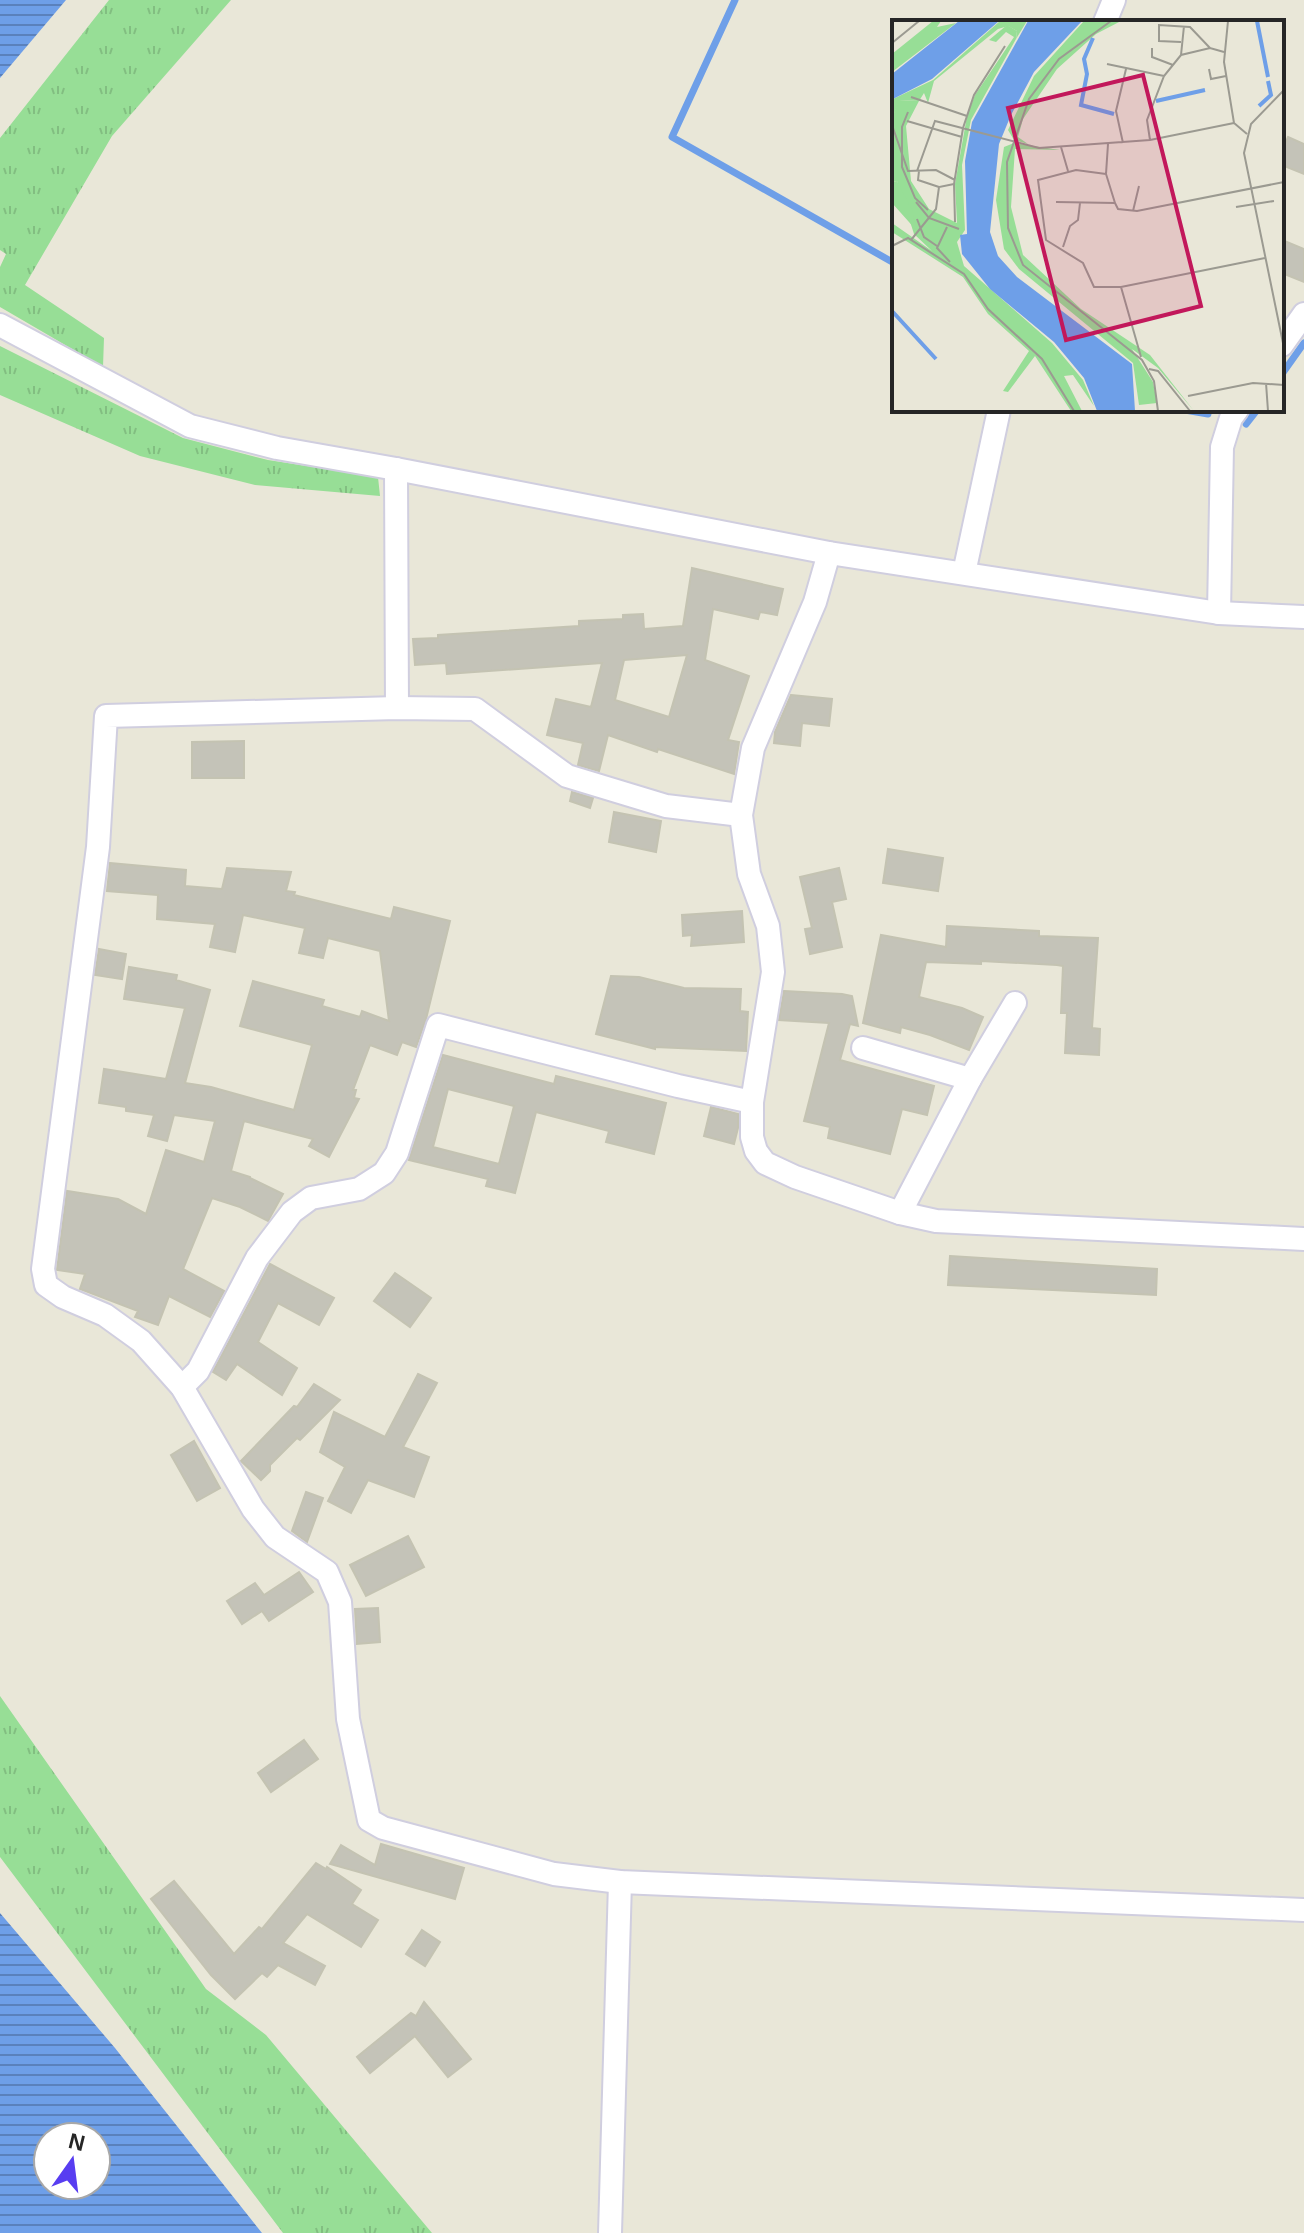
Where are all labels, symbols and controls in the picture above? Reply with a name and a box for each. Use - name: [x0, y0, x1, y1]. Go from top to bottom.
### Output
- inset map: [892, 20, 1284, 412]
- north arrow: [32, 2121, 112, 2201]
- text: N: [66, 2128, 87, 2156]

